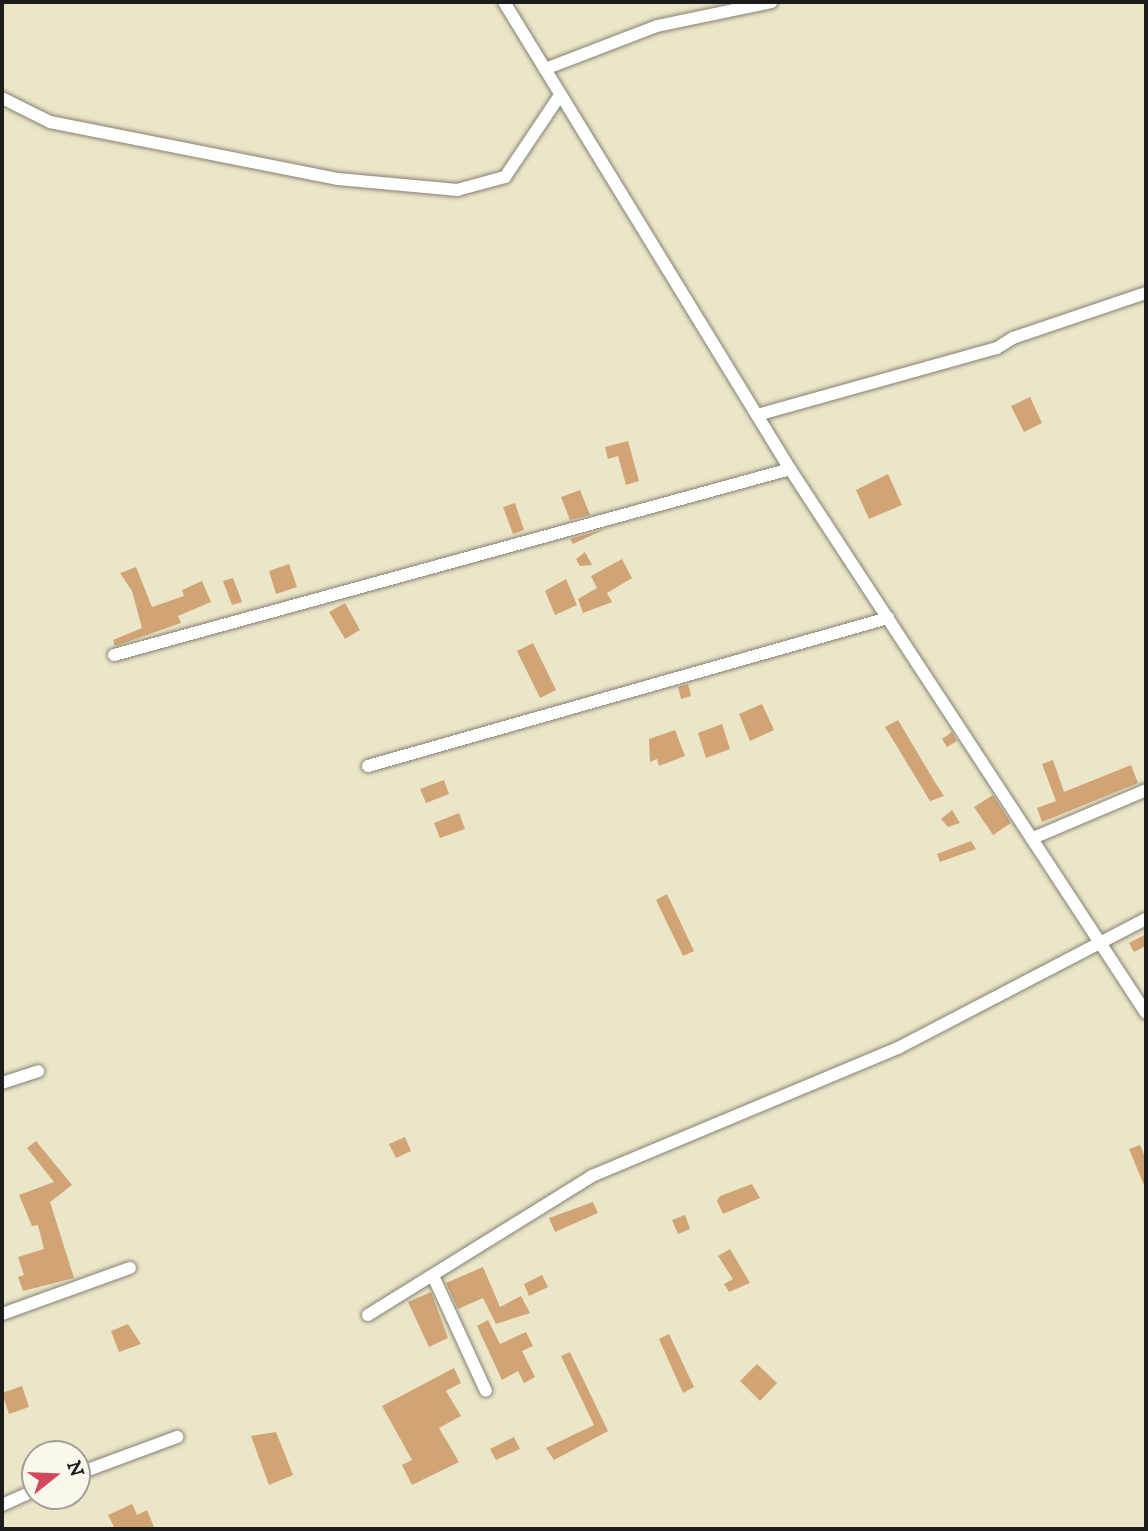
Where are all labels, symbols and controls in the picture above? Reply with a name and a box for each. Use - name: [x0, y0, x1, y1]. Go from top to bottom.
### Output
- north arrow: [21, 1440, 91, 1510]
- text: N: [61, 1458, 88, 1480]

